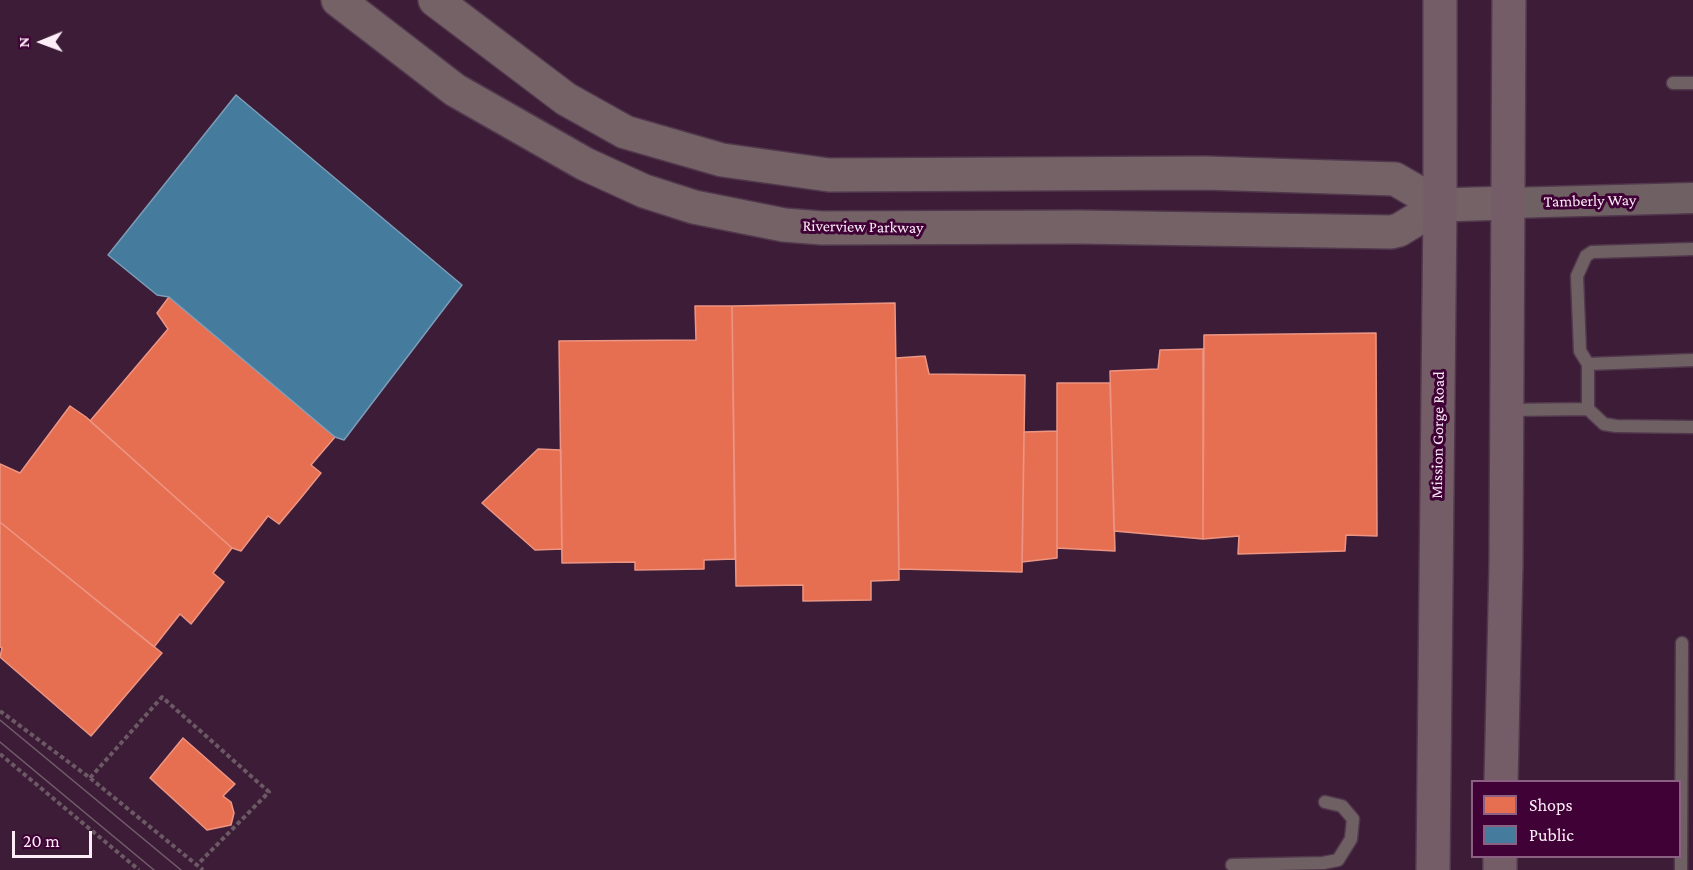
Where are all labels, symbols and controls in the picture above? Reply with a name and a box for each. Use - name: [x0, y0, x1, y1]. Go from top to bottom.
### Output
- north arrow: [12, 12, 72, 72]
- text: N: [15, 37, 32, 48]
- street label: Tamberly Way: [1544, 191, 1636, 211]
- street label: Riverview Parkway: [802, 216, 924, 238]
- street label: Mission Gorge Road: [1427, 371, 1449, 499]
- legend: [1471, 780, 1681, 858]
- text: Shops: [1529, 795, 1573, 815]
- scale bar: [15, 819, 94, 857]
- text: Public: [1529, 825, 1574, 845]
- text: 20 m: [23, 831, 60, 851]

